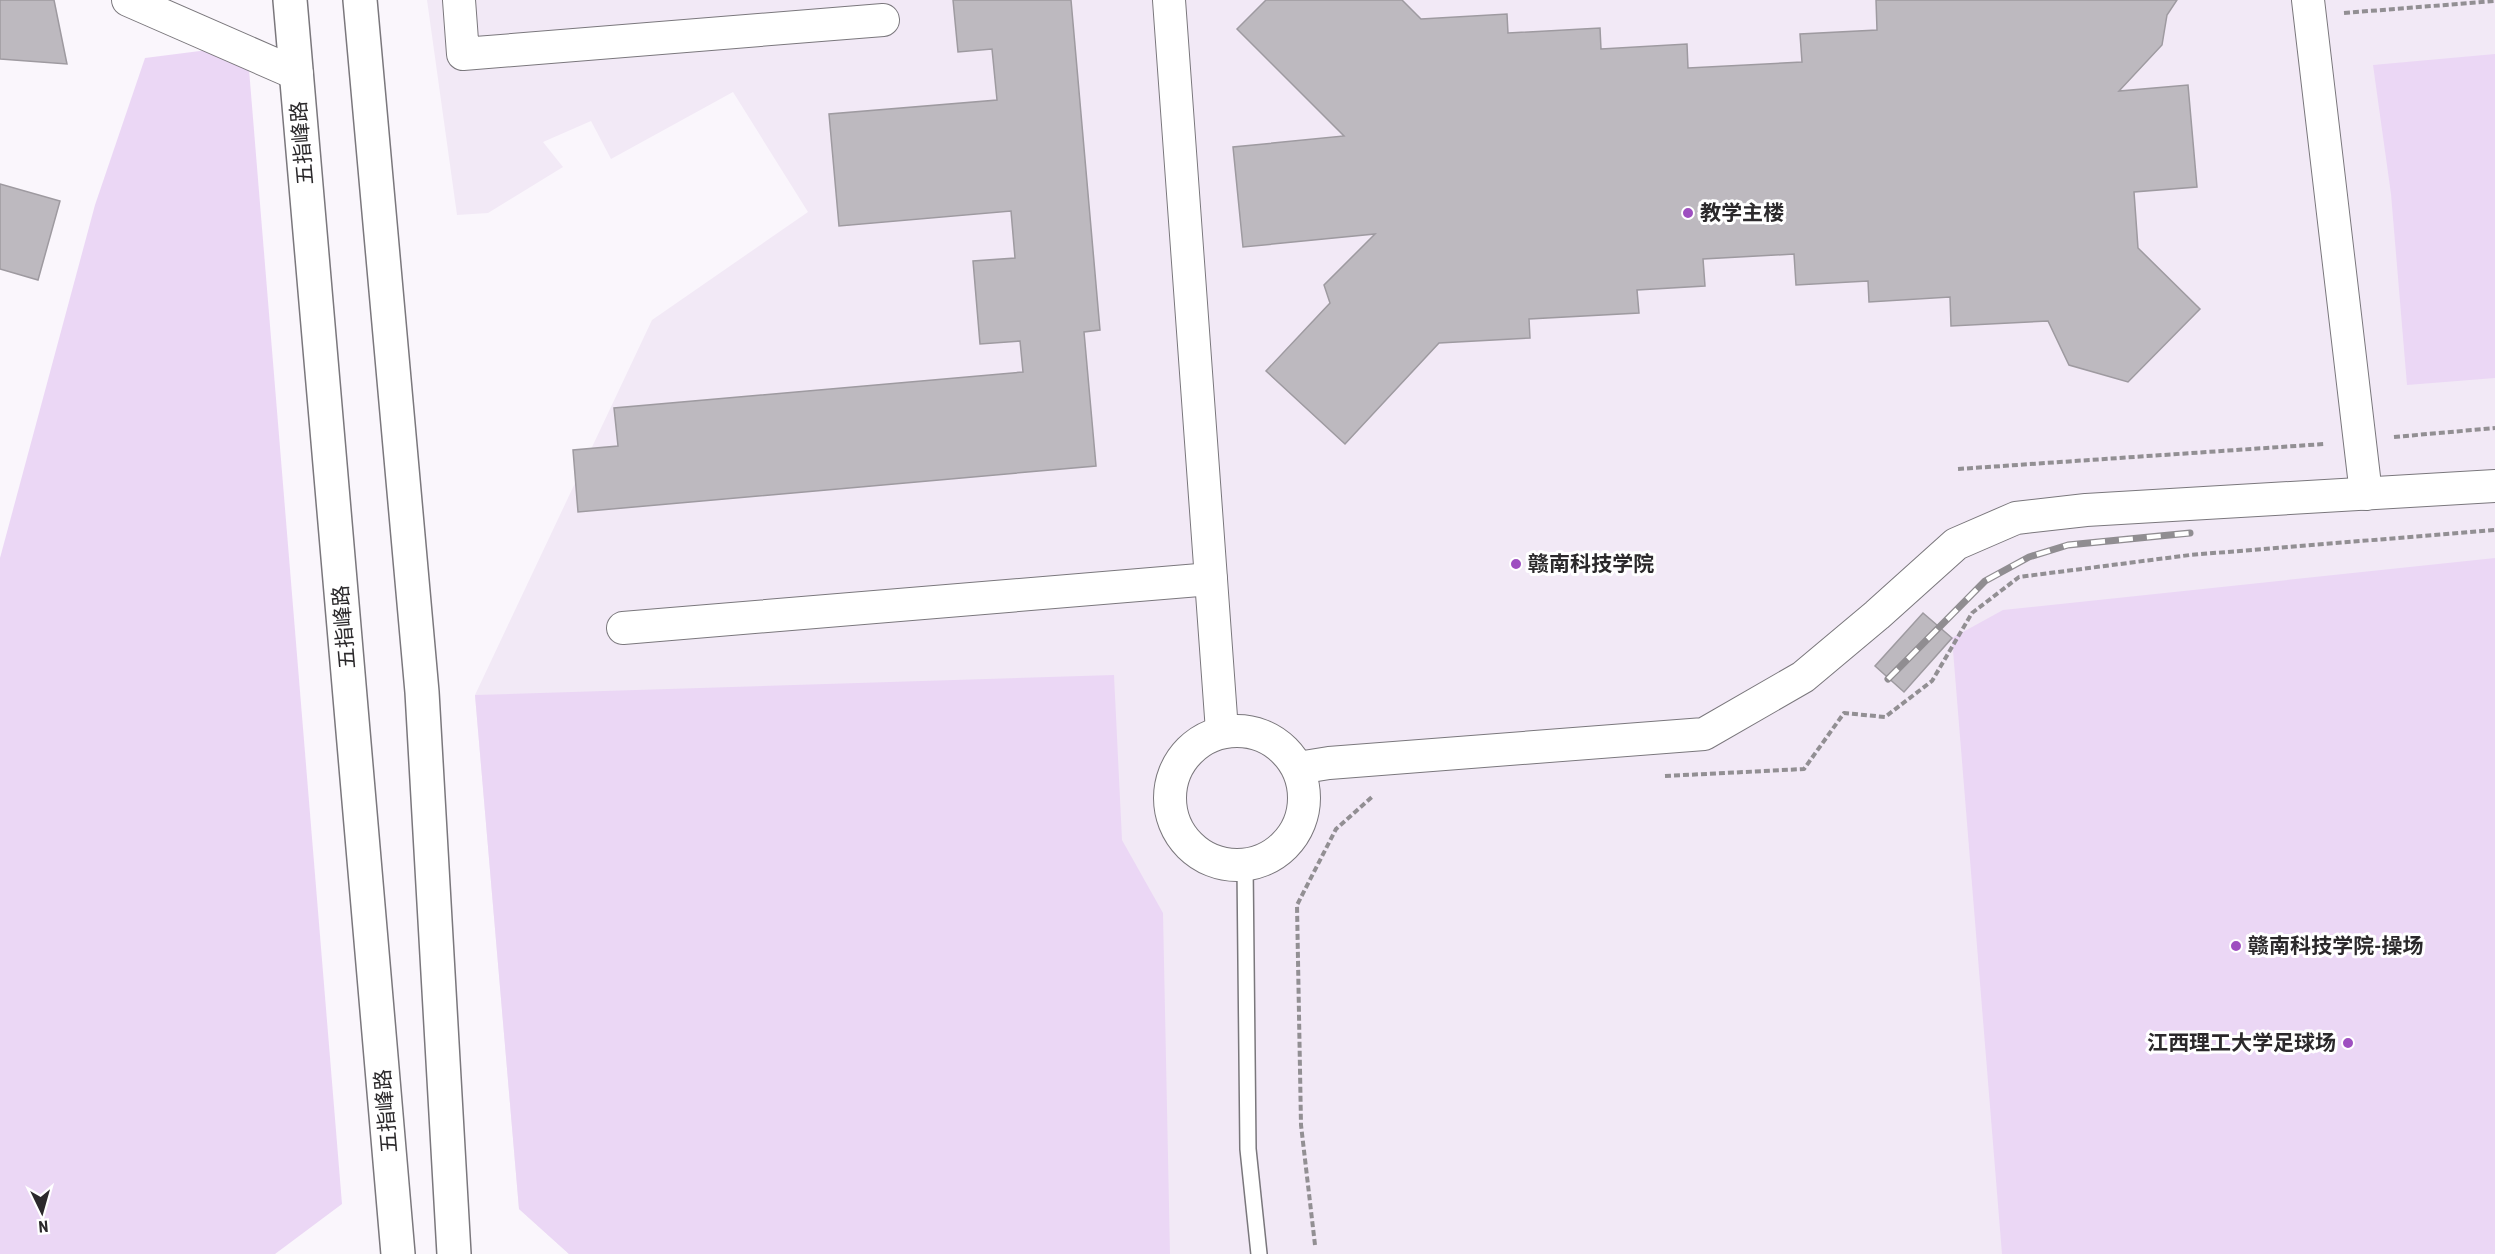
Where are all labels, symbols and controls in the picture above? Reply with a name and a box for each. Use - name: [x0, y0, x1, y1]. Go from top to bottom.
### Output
- street label: 五指峰路: [286, 100, 318, 186]
- place label: 教学主楼: [1700, 201, 1784, 225]
- marker: 教学主楼: [1681, 206, 1695, 220]
- place label: 赣南科技学院: [1528, 552, 1654, 576]
- marker: 赣南科技学院: [1509, 557, 1523, 571]
- street label: 五指峰路: [328, 584, 360, 670]
- place label: 赣南科技学院-操场: [2248, 934, 2424, 958]
- marker: 赣南科技学院-操场: [2229, 939, 2243, 953]
- place label: 江西理工大学足球场: [2147, 1031, 2336, 1055]
- marker: 江西理工大学足球场: [2341, 1036, 2355, 1050]
- street label: 五指峰路: [370, 1068, 402, 1154]
- north arrow: [12, 1182, 72, 1242]
- text: N: [38, 1217, 49, 1236]

